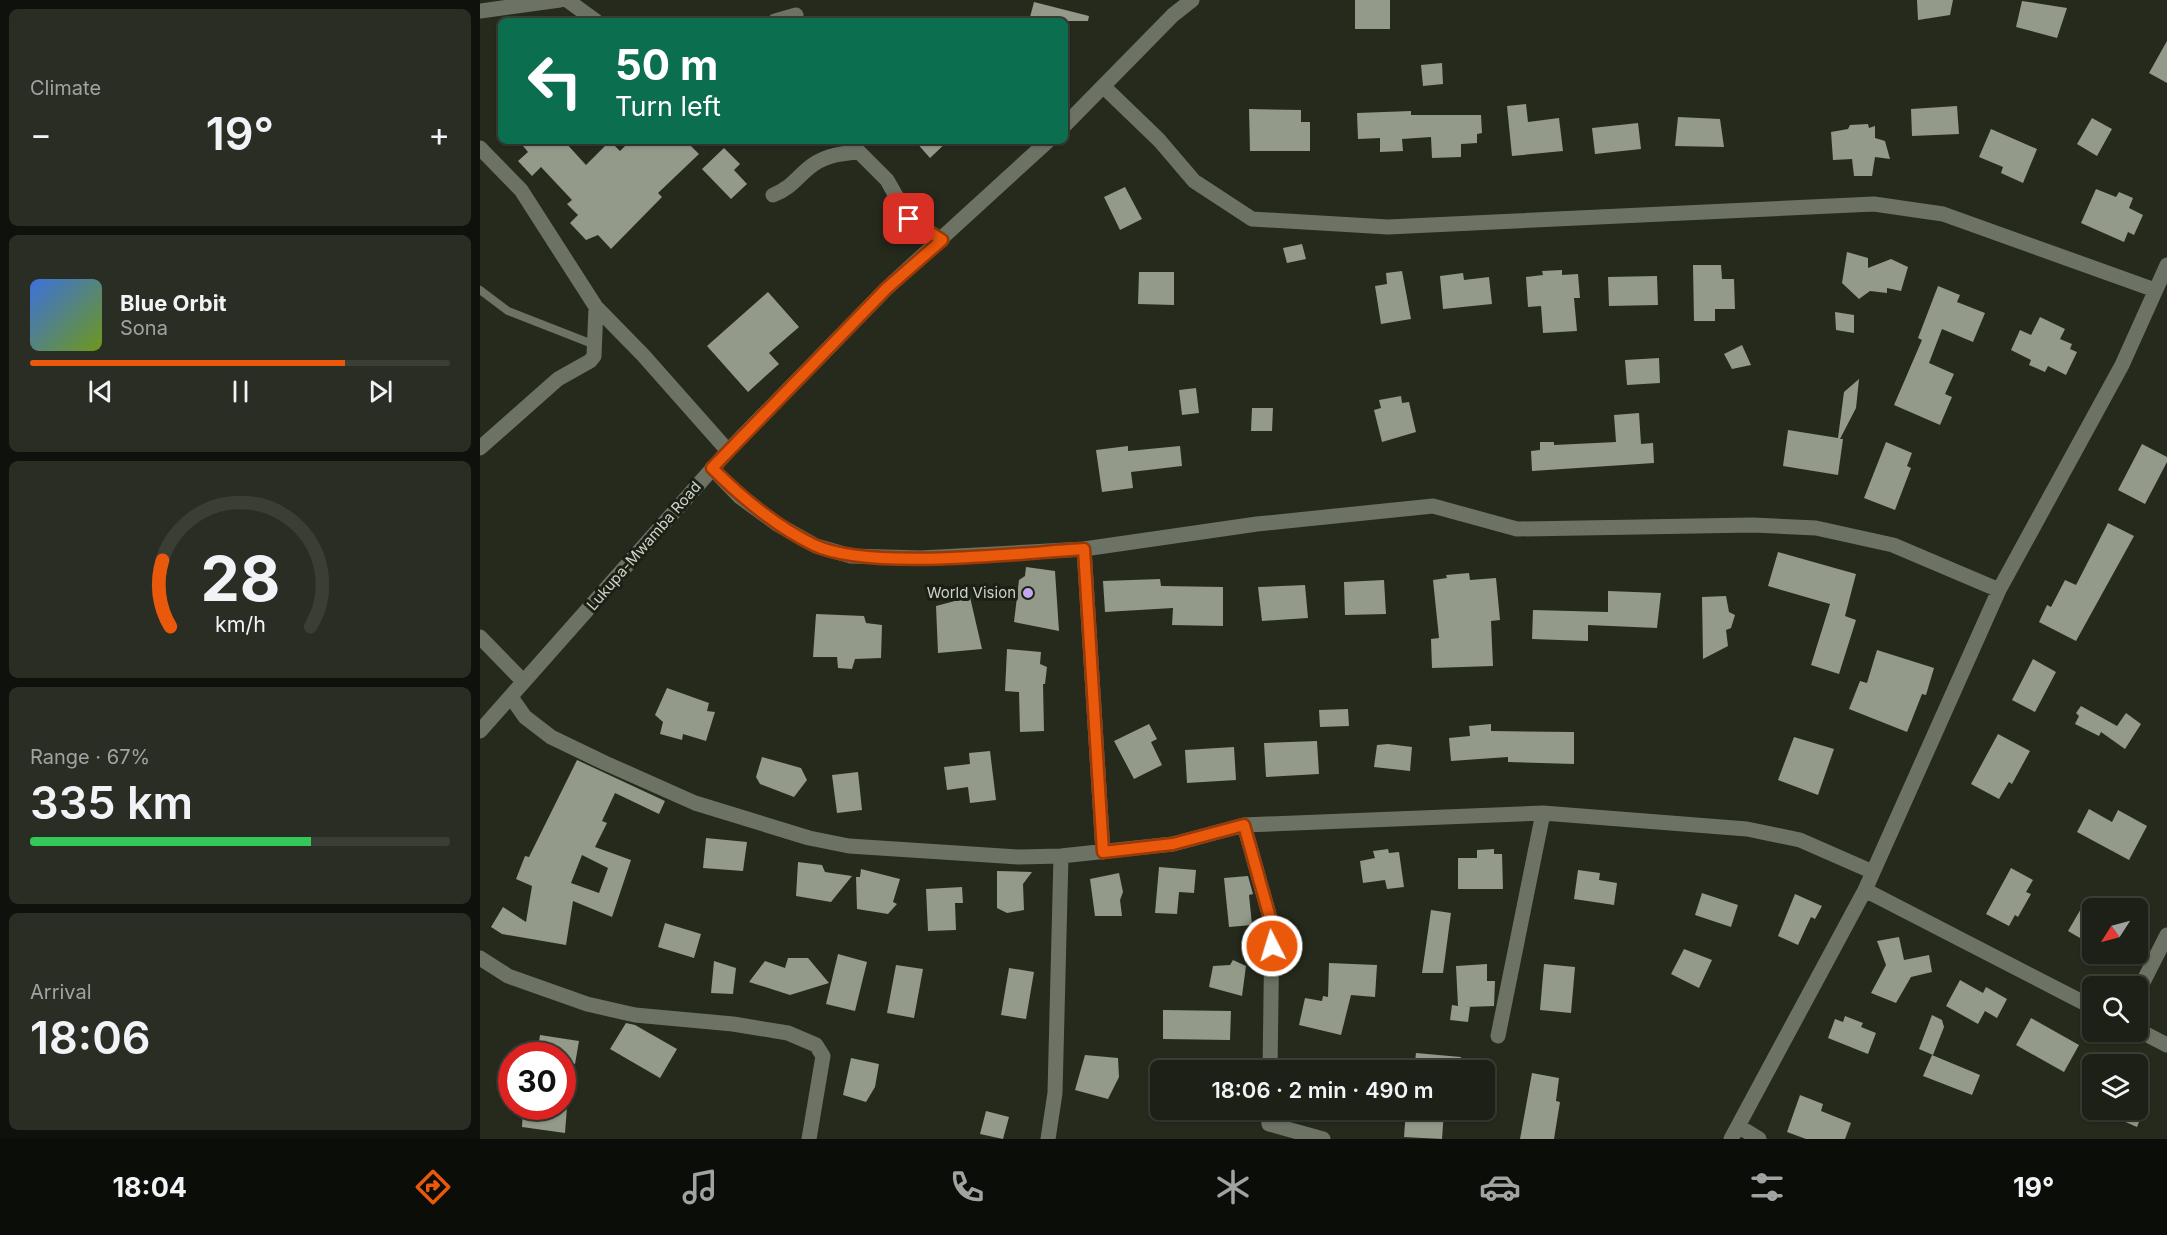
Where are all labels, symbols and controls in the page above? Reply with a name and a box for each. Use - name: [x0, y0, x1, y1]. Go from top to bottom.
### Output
- text: 50 m: [615, 39, 718, 90]
- icon: left: [516, 42, 594, 120]
- text: Climate: [30, 76, 101, 100]
- text: Turn left: [615, 90, 721, 123]
- text: 19°: [206, 106, 274, 161]
- text: −: [30, 114, 52, 154]
- text: +: [428, 114, 450, 154]
- pin: [883, 193, 934, 244]
- icon: arrive: [892, 202, 925, 235]
- text: Blue Orbit: [120, 290, 227, 316]
- text: Sona: [120, 316, 168, 340]
- icon: previous: [84, 375, 117, 408]
- icon: pause: [224, 375, 257, 408]
- icon: next: [364, 375, 397, 408]
- street label: Lukupa-Mwamba Road: [582, 477, 705, 614]
- text: 28: [200, 541, 280, 616]
- place label: World Vision: [927, 583, 1016, 602]
- marker: World Vision: [1021, 586, 1035, 600]
- text: km/h: [215, 611, 265, 637]
- text: Range · 67%: [30, 745, 150, 769]
- text: 335 km: [30, 775, 193, 830]
- north arrow: [2082, 898, 2148, 964]
- map controls: [2082, 898, 2148, 1120]
- position arrow: [1240, 914, 1304, 978]
- button: search: [2082, 976, 2148, 1042]
- text: Arrival: [30, 980, 92, 1004]
- text: 18:06: [30, 1010, 151, 1065]
- speed limit sign: 30: [498, 1042, 576, 1120]
- button: layers: [2082, 1054, 2148, 1120]
- text: 18:06 · 2 min · 490 m: [1211, 1077, 1434, 1103]
- icon: directions: [412, 1166, 454, 1208]
- icon: music: [679, 1166, 721, 1208]
- icon: phone: [946, 1166, 988, 1208]
- icon: climate: [1212, 1166, 1254, 1208]
- icon: car: [1479, 1166, 1521, 1208]
- icon: filters: [1746, 1166, 1788, 1208]
- text: 18:04: [112, 1171, 187, 1204]
- text: 19°: [2013, 1171, 2055, 1204]

